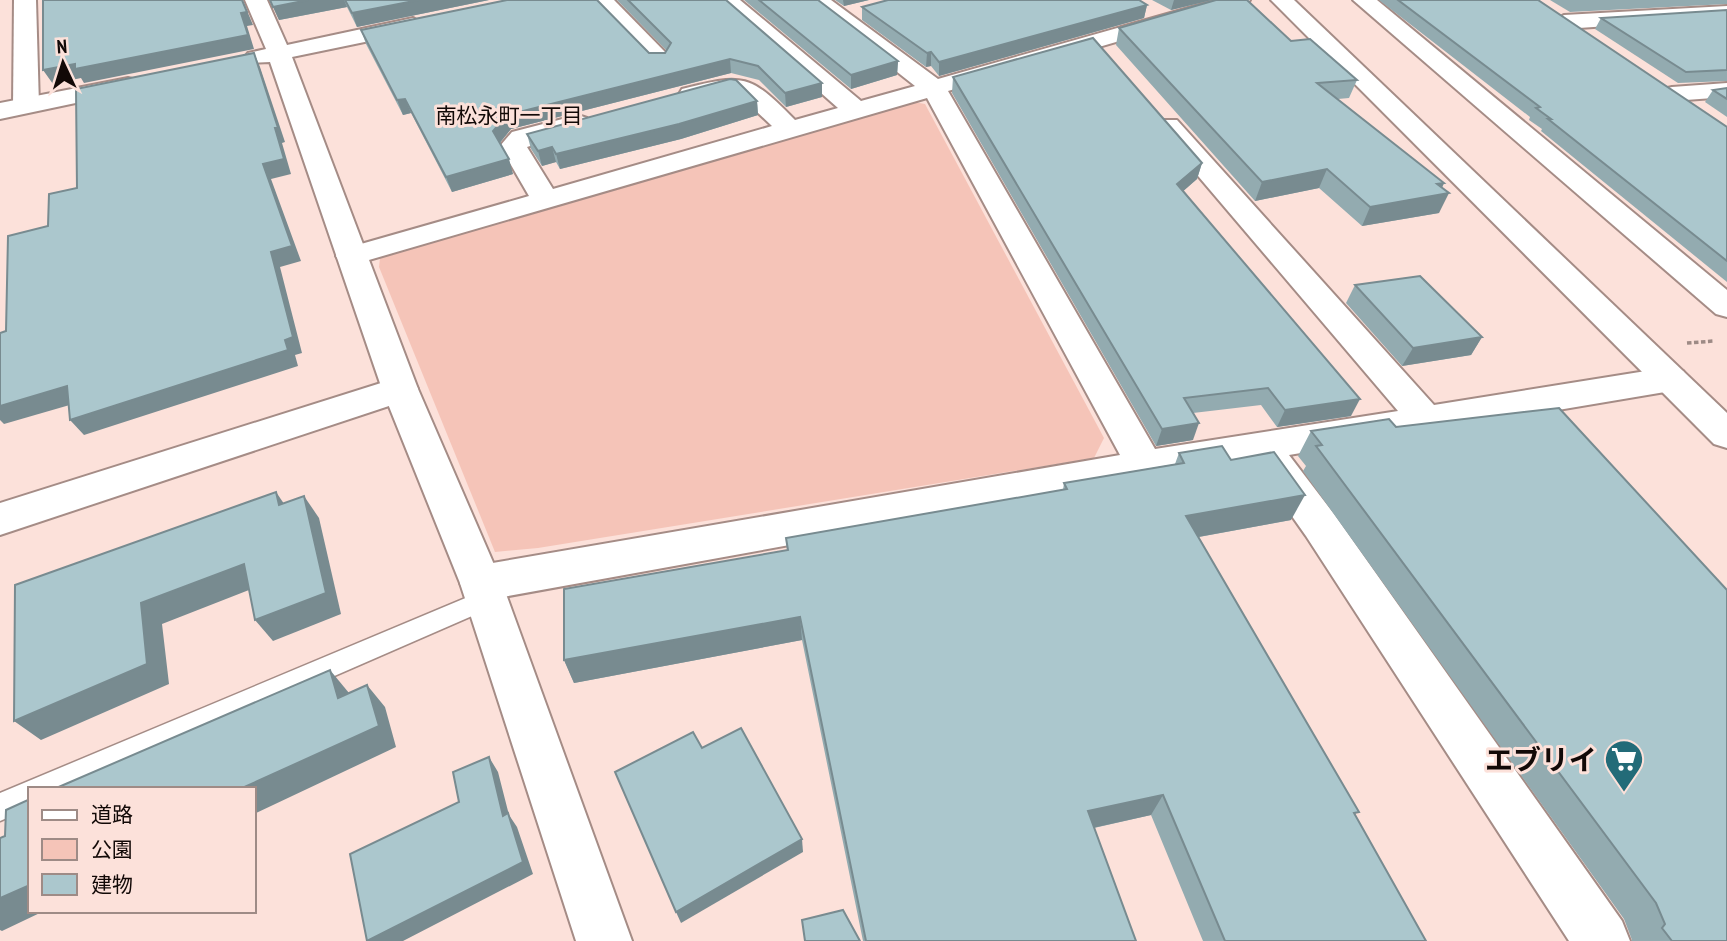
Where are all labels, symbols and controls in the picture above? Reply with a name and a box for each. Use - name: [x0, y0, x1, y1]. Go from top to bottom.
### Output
- north arrow: [28, 28, 98, 98]
- text: N: [56, 34, 68, 58]
- district label: 南松永町一丁目: [436, 102, 583, 129]
- supermarket icon: エブリイ: [1603, 738, 1645, 793]
- place label: エブリイ: [1485, 741, 1597, 778]
- legend: [28, 787, 256, 913]
- text: 道路: [91, 801, 133, 828]
- text: 公園: [91, 836, 133, 863]
- text: 建物: [91, 871, 133, 898]

